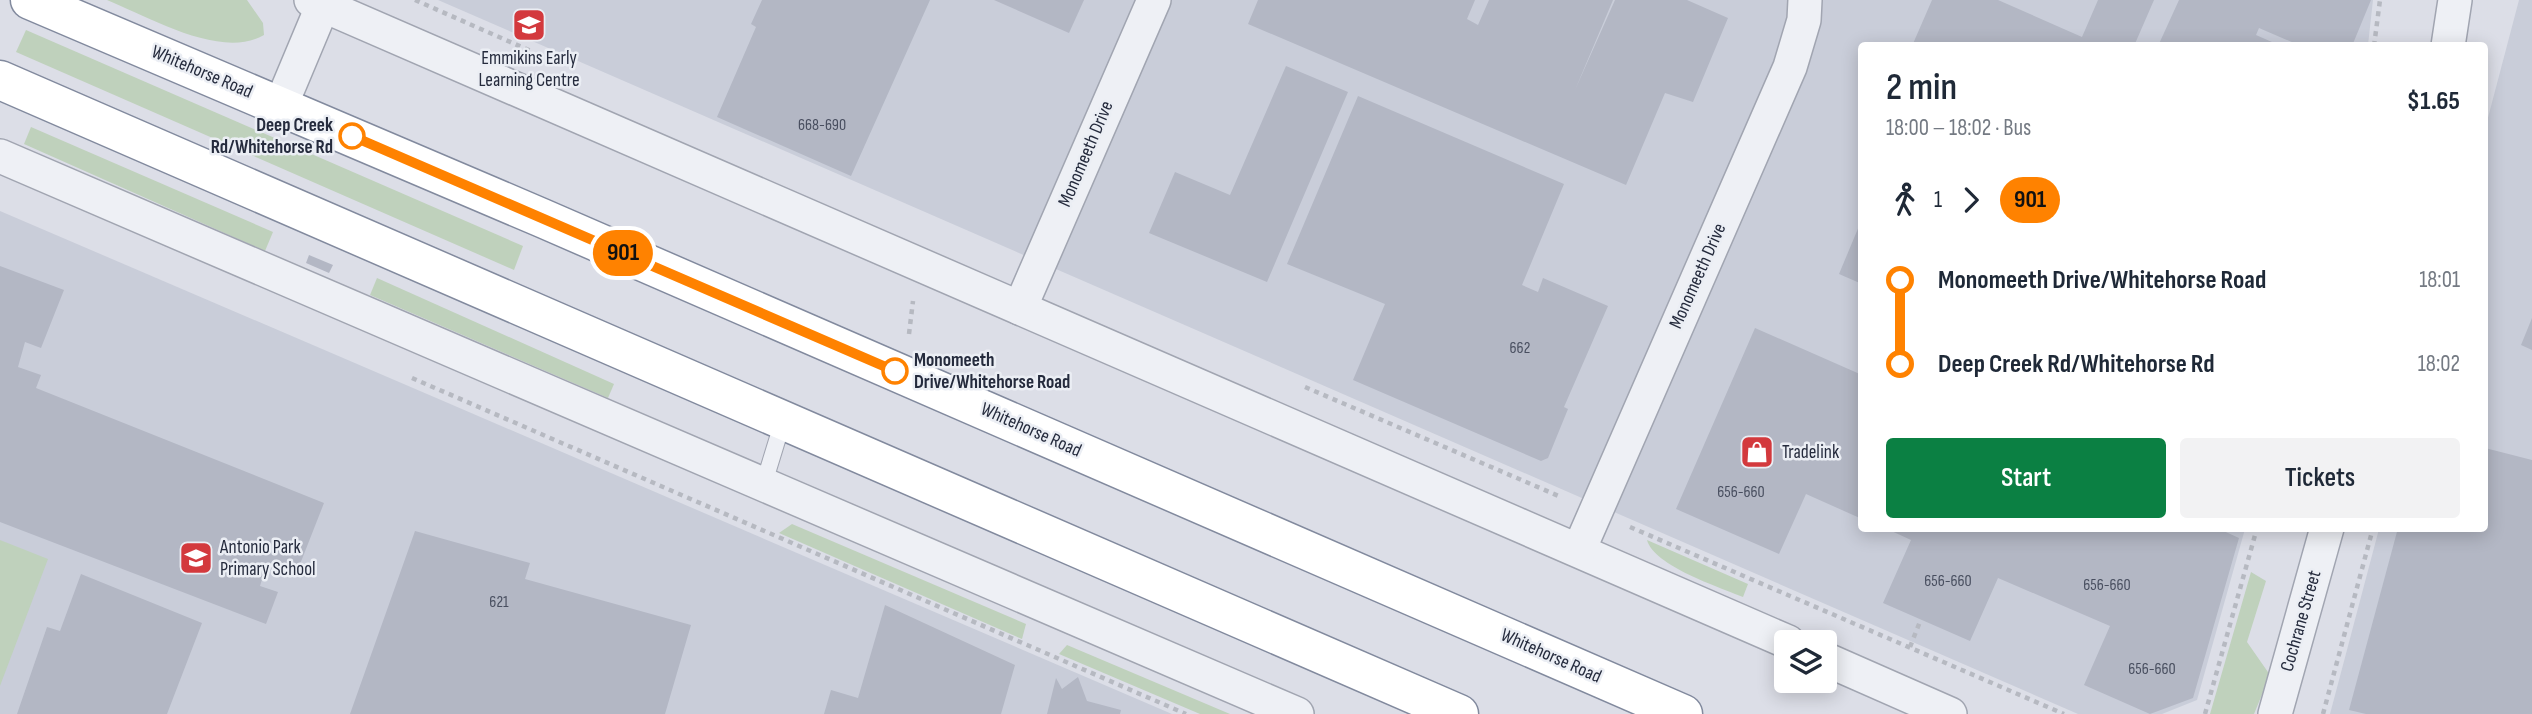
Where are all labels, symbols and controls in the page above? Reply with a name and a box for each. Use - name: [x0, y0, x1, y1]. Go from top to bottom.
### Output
- school or university icon: Emmikins Early Learning Centre: [510, 6, 548, 44]
- street label: Whitehorse Road: [148, 40, 256, 104]
- place label: Emmikins Early Learning Centre: [478, 47, 580, 92]
- text: 2 min: [1886, 65, 1957, 110]
- text: $1.65: [2407, 86, 2460, 117]
- street label: Monomeeth Drive: [1053, 98, 1119, 210]
- place label: Deep Creek Rd/Whitehorse Rd: [211, 114, 333, 159]
- text: 18:00 – 18:02 · Bus: [1886, 114, 2031, 142]
- house number: 668-690: [798, 116, 846, 135]
- marker: Deep Creek Rd/Whitehorse Rd: [339, 123, 365, 149]
- icon: walk: [1886, 181, 1924, 219]
- icon: forward: [1952, 181, 1990, 219]
- text: 901: [2014, 185, 2046, 214]
- text: 1: [1934, 186, 1942, 214]
- street label: Monomeeth Drive: [1665, 220, 1731, 332]
- line badge: 901: [583, 230, 663, 276]
- text: 901: [607, 238, 639, 267]
- text: Monomeeth Drive/Whitehorse Road: [1938, 265, 2266, 296]
- text: 18:01: [2419, 266, 2460, 294]
- house number: 662: [1510, 339, 1530, 358]
- place label: Monomeeth Drive/Whitehorse Road: [914, 349, 1070, 394]
- text: Deep Creek Rd/Whitehorse Rd: [1938, 349, 2215, 380]
- text: 18:02: [2418, 350, 2460, 378]
- marker: Monomeeth Drive/Whitehorse Road: [882, 358, 908, 384]
- street label: Whitehorse Road: [977, 398, 1085, 462]
- shop icon: Tradelink: [1738, 433, 1776, 471]
- button: Start: [1886, 438, 2166, 518]
- button: Tickets: [2180, 438, 2460, 518]
- place label: Tradelink: [1782, 441, 1840, 464]
- house number: 656-660: [1717, 483, 1765, 502]
- place label: Antonio Park Primary School: [219, 536, 316, 581]
- school or university icon: Antonio Park Primary School: [177, 539, 215, 577]
- street label: Cochrane Street: [2276, 568, 2326, 674]
- house number: 656-660: [1924, 572, 1972, 591]
- house number: 656-660: [2083, 576, 2131, 595]
- house number: 621: [489, 593, 509, 612]
- street label: Whitehorse Road: [1497, 624, 1605, 688]
- map controls: [1774, 630, 1837, 693]
- button: layers: [1774, 630, 1837, 693]
- house number: 656-660: [2128, 660, 2176, 679]

